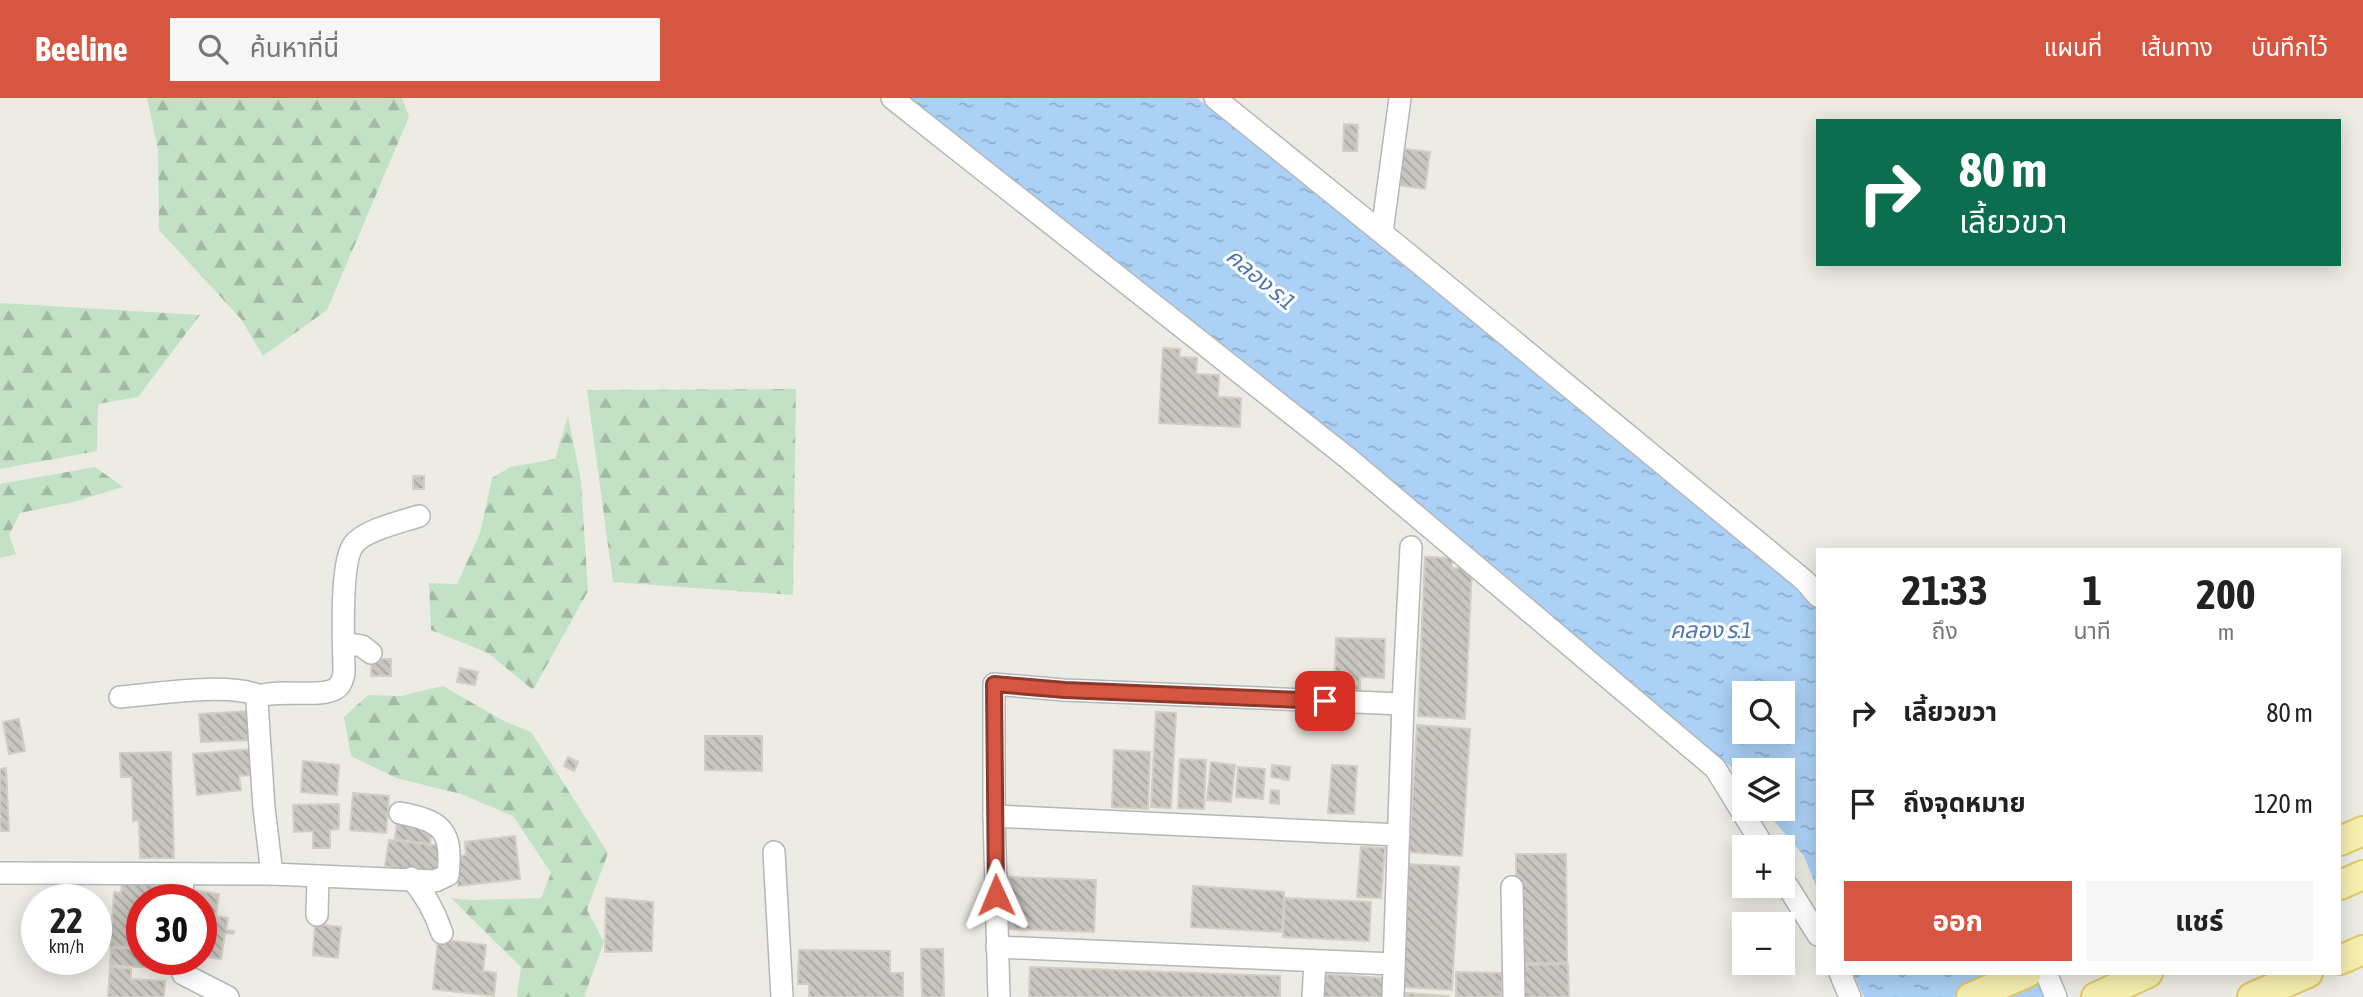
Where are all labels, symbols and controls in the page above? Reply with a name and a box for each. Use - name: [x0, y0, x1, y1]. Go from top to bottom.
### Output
- search box: [170, 18, 660, 81]
- text: Beeline: [35, 30, 128, 68]
- icon: search: [194, 30, 232, 68]
- text: ค้นหาที่นี่: [250, 33, 339, 63]
- text: แผนที่: [2044, 34, 2102, 61]
- text: เส้นทาง: [2140, 34, 2213, 61]
- text: บันทึกไว้: [2251, 34, 2328, 61]
- text: 80 m: [1959, 141, 2047, 197]
- icon: right: [1844, 147, 1935, 238]
- text: เลี้ยวขวา: [1959, 203, 2067, 240]
- water label: คลอง ร.1: [1221, 243, 1301, 315]
- text: 21:33: [1901, 566, 1988, 614]
- text: 1: [2082, 566, 2102, 614]
- text: 200: [2196, 570, 2256, 618]
- water label: คลอง ร.1: [1670, 617, 1752, 643]
- text: ถึง: [1932, 618, 1958, 644]
- text: นาที: [2073, 618, 2111, 644]
- text: m: [2218, 619, 2234, 645]
- pin: [1295, 671, 1355, 731]
- map controls: [1732, 681, 1795, 975]
- button: search: [1732, 681, 1795, 744]
- icon: arrive: [1306, 682, 1344, 720]
- icon: right: [1844, 694, 1882, 732]
- text: เลี้ยวขวา: [1903, 697, 1997, 727]
- text: 80 m: [2266, 698, 2313, 728]
- button: layers: [1732, 758, 1795, 821]
- icon: arrive: [1844, 785, 1882, 823]
- text: ถึงจุดหมาย: [1903, 788, 2026, 818]
- text: 120 m: [2254, 789, 2313, 819]
- button: +: [1732, 835, 1795, 898]
- position arrow: [959, 858, 1033, 932]
- button: ออก: [1844, 881, 2072, 961]
- button: แชร์: [2086, 881, 2313, 961]
- speed limit sign: 30: [126, 884, 217, 975]
- text: 22: [50, 900, 83, 940]
- button: −: [1732, 912, 1795, 975]
- text: km/h: [49, 936, 84, 957]

